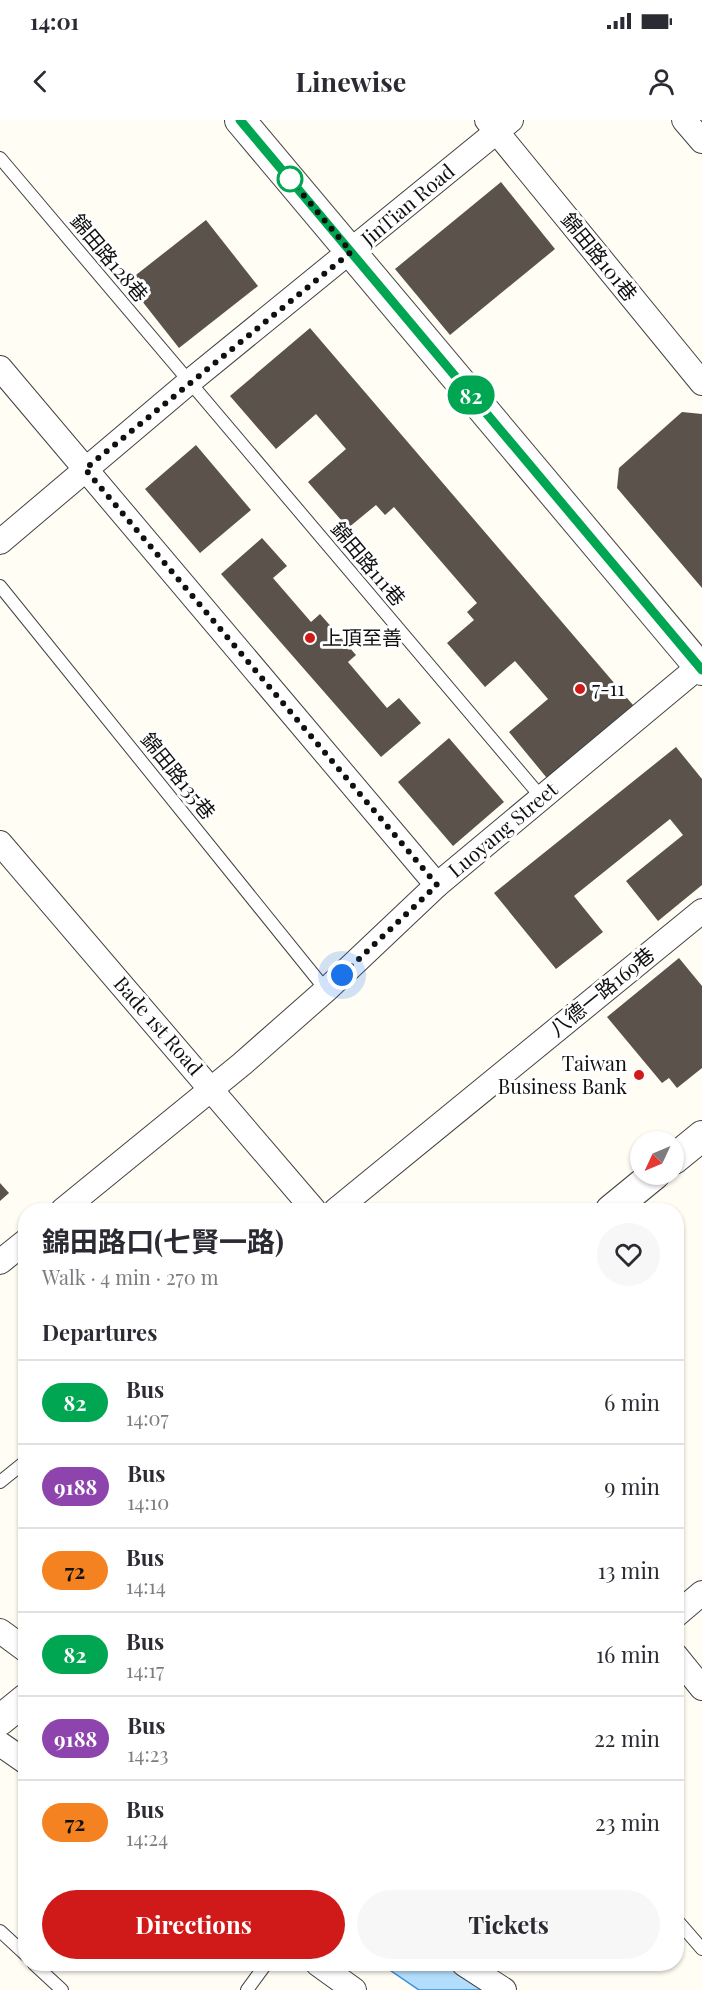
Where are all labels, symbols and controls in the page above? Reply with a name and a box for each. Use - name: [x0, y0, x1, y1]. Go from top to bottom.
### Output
- text: 14:01: [30, 6, 79, 36]
- text: Linewise: [296, 63, 406, 99]
- icon: back: [24, 65, 57, 98]
- icon: person: [645, 65, 678, 98]
- street label: JinTian Road: [354, 157, 460, 252]
- unlabelled marker: [277, 166, 303, 192]
- street label: 錦田路101巷: [556, 206, 644, 306]
- street label: 錦田路128巷: [65, 207, 155, 307]
- line badge: 82: [444, 376, 498, 414]
- text: 82: [460, 381, 482, 409]
- street label: 錦田路111巷: [326, 515, 412, 611]
- place label: 上頂至善: [322, 623, 402, 650]
- marker: 上頂至善: [303, 631, 317, 645]
- place label: 7-11: [592, 674, 625, 701]
- marker: 7-11: [573, 682, 587, 696]
- street label: 錦田路135巷: [136, 726, 223, 824]
- street label: Luoyang Street: [442, 775, 563, 883]
- street label: 八德一路169巷: [543, 940, 659, 1042]
- your location: [327, 960, 357, 990]
- street label: Bade 1st Road: [109, 970, 210, 1080]
- place label: Taiwan Business Bank: [498, 1049, 627, 1099]
- marker: Taiwan Business Bank: [632, 1068, 646, 1082]
- north arrow: [630, 1131, 684, 1185]
- map controls: [630, 1131, 684, 1185]
- text: 錦田路口(七賢一路): [42, 1222, 284, 1259]
- button: heart: [597, 1223, 660, 1286]
- text: Walk · 4 min · 270 m: [42, 1263, 218, 1290]
- text: Departures: [42, 1317, 157, 1347]
- text: Bus: [126, 1374, 164, 1404]
- text: 6 min: [604, 1387, 660, 1417]
- text: 82: [64, 1388, 86, 1416]
- text: 14:07: [126, 1404, 169, 1431]
- text: Bus: [127, 1458, 166, 1488]
- text: 9 min: [604, 1471, 660, 1501]
- text: 9188: [54, 1472, 97, 1500]
- text: 14:10: [127, 1488, 169, 1515]
- text: Bus: [126, 1542, 164, 1572]
- text: 13 min: [598, 1555, 660, 1585]
- text: 72: [65, 1556, 85, 1584]
- text: 14:14: [126, 1572, 166, 1599]
- text: Bus: [126, 1626, 164, 1656]
- text: 16 min: [596, 1639, 660, 1669]
- text: 82: [64, 1640, 86, 1668]
- text: 14:17: [126, 1656, 164, 1683]
- text: Bus: [127, 1710, 166, 1740]
- text: 22 min: [594, 1723, 660, 1753]
- text: 9188: [54, 1724, 97, 1752]
- text: 14:23: [127, 1740, 168, 1767]
- text: Bus: [126, 1794, 164, 1824]
- text: 23 min: [595, 1807, 660, 1837]
- text: 72: [65, 1808, 85, 1836]
- text: 14:24: [126, 1824, 168, 1851]
- button: Directions: [42, 1890, 345, 1959]
- button: Tickets: [357, 1890, 660, 1959]

